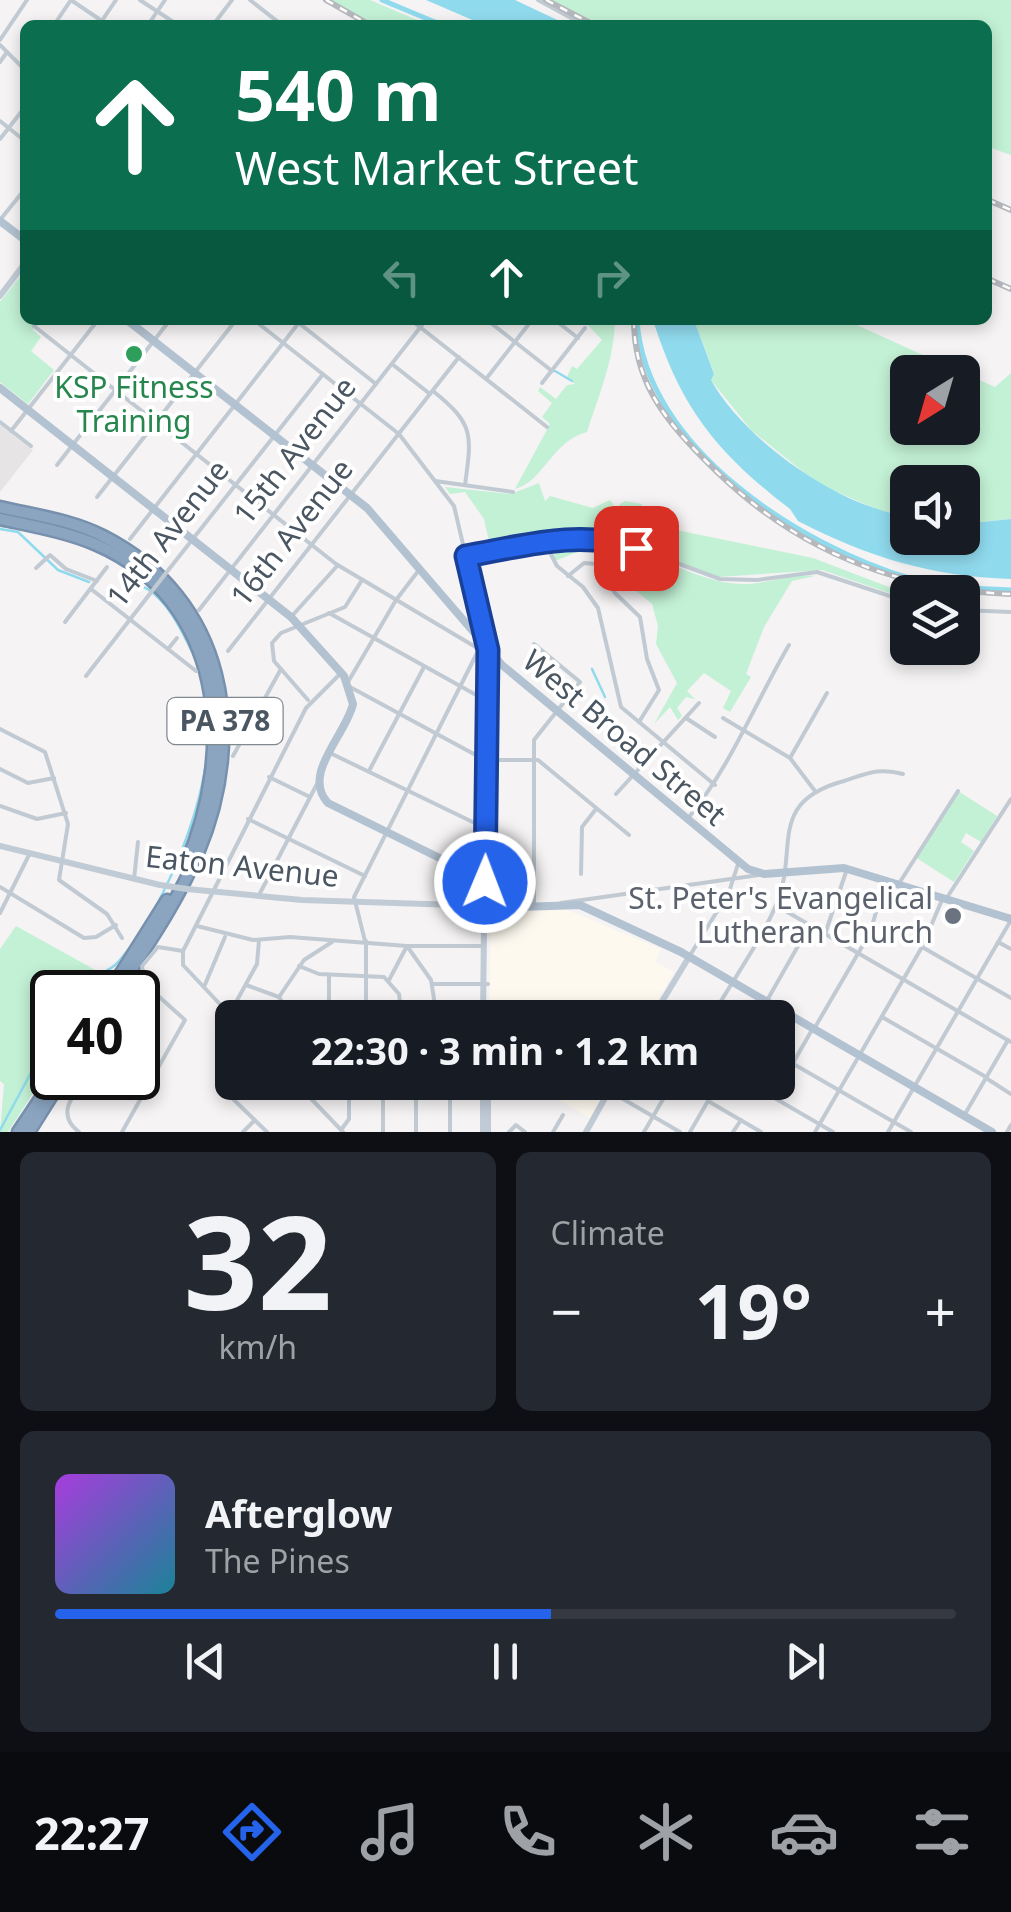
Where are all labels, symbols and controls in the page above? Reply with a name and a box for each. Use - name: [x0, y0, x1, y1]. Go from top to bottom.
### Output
- text: 540 m: [235, 46, 442, 142]
- icon: ahead: [70, 60, 200, 190]
- text: West Market Street: [235, 137, 638, 198]
- icon: left: [374, 250, 429, 305]
- icon: ahead: [479, 250, 534, 305]
- icon: right: [584, 250, 639, 305]
- marker: KSP Fitness Training: [123, 343, 145, 365]
- north arrow: [890, 355, 980, 445]
- map controls: [890, 355, 980, 665]
- place label: KSP Fitness Training: [54, 366, 214, 441]
- street label: 15th Avenue: [223, 368, 364, 532]
- street label: 16th Avenue: [220, 450, 361, 614]
- street label: 14th Avenue: [96, 451, 237, 615]
- button: sound: [890, 465, 980, 555]
- pin: [594, 506, 679, 591]
- icon: arrive: [609, 521, 664, 576]
- button: layers: [890, 575, 980, 665]
- street label: West Broad Street: [515, 640, 735, 834]
- road number: PA 378: [168, 698, 282, 744]
- position arrow: [433, 830, 537, 934]
- street label: Eaton Avenue: [143, 835, 341, 896]
- place label: St. Peter's Evangelical Lutheran Church: [628, 877, 933, 952]
- marker: St. Peter's Evangelical Lutheran Church: [942, 905, 964, 927]
- speed limit sign: 40: [30, 970, 160, 1100]
- text: 22:30 · 3 min · 1.2 km: [311, 1024, 699, 1076]
- text: 32: [183, 1171, 332, 1348]
- text: Climate: [551, 1211, 665, 1254]
- text: 19°: [694, 1259, 812, 1361]
- text: −: [551, 1273, 582, 1348]
- text: +: [925, 1273, 956, 1348]
- text: km/h: [218, 1325, 297, 1368]
- text: Afterglow: [205, 1487, 393, 1539]
- text: The Pines: [205, 1539, 350, 1582]
- icon: previous: [178, 1634, 233, 1689]
- icon: pause: [478, 1634, 533, 1689]
- icon: next: [778, 1634, 833, 1689]
- icon: directions: [217, 1797, 287, 1867]
- icon: music: [355, 1797, 425, 1867]
- icon: phone: [493, 1797, 563, 1867]
- icon: climate: [631, 1797, 701, 1867]
- icon: car: [769, 1797, 839, 1867]
- icon: filters: [907, 1797, 977, 1867]
- text: 22:27: [34, 1802, 150, 1863]

